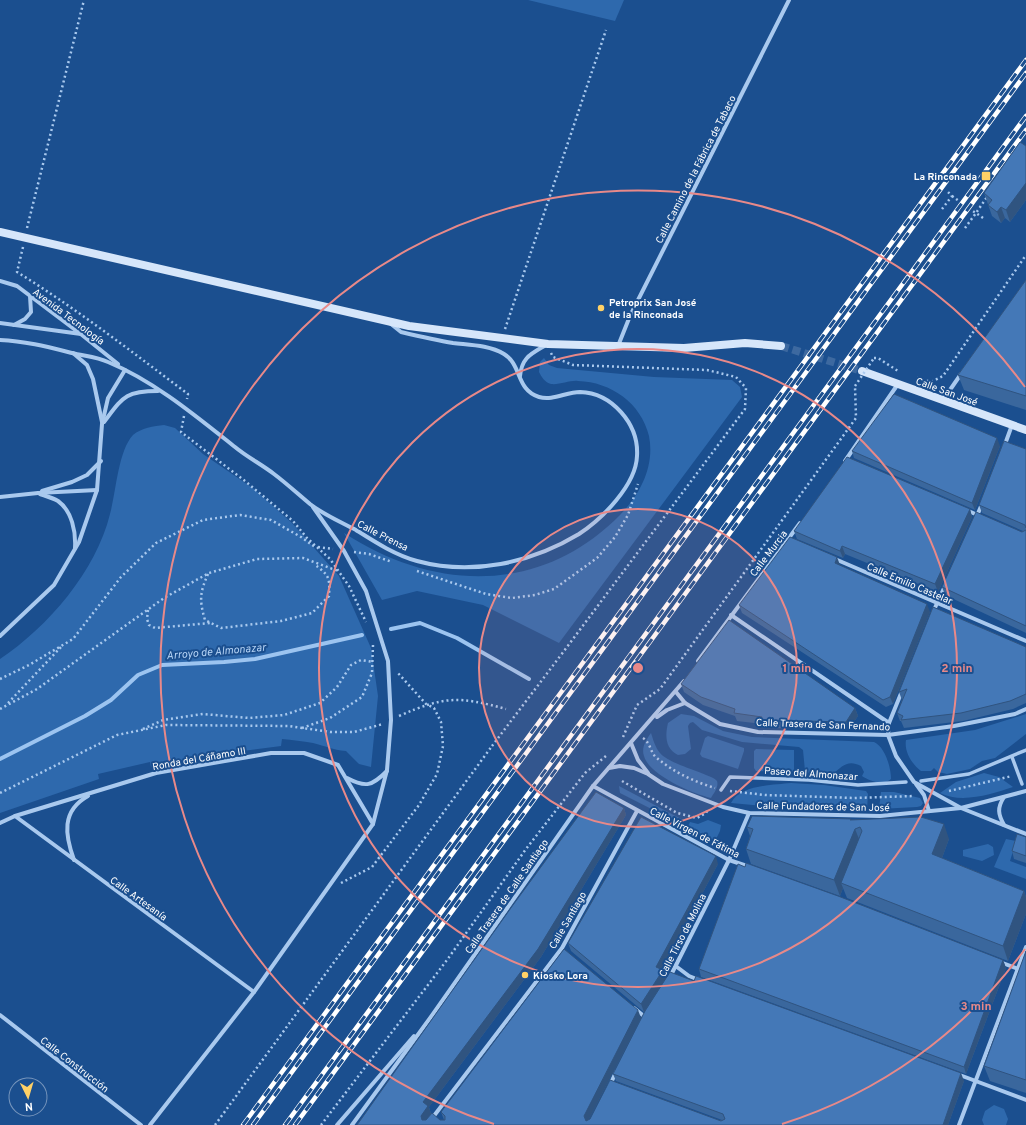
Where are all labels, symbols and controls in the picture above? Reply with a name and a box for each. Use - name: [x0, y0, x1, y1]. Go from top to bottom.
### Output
- street label: Calle Camino de la Fábrica de Tabaco: [653, 93, 740, 246]
- marker: La Rinconada: [980, 170, 992, 182]
- place label: La Rinconada: [914, 171, 977, 184]
- street label: Avenida Tecnología: [30, 286, 107, 348]
- place label: Petroprix San José de la Rinconada: [609, 297, 697, 322]
- marker: Petroprix San José de la Rinconada: [596, 303, 606, 313]
- street label: Calle San José: [914, 375, 979, 410]
- street label: Calle Prensa: [355, 518, 410, 555]
- street label: Calle Murcia: [747, 528, 791, 580]
- street label: Calle Emilio Castelar: [865, 560, 954, 608]
- water label: Arroyo de Almonazar: [166, 641, 267, 663]
- centre of rings: [631, 661, 645, 675]
- text: 1 min: [783, 661, 811, 677]
- text: 2 min: [941, 661, 973, 677]
- street label: Calle Trasera de San Fernando: [756, 717, 891, 734]
- street label: Ronda del Cáñamo III: [152, 745, 247, 774]
- street label: Paseo del Almonazar: [764, 765, 858, 784]
- street label: Calle Fundadores de San José: [756, 800, 890, 815]
- street label: Calle Virgen de Fátima: [647, 805, 742, 862]
- street label: Calle Trasera de Calle Santiago: [463, 837, 552, 957]
- street label: Calle Artesanía: [107, 874, 169, 924]
- street label: Calle Santiago: [547, 889, 590, 952]
- street label: Calle Tirso de Molina: [657, 892, 710, 980]
- marker: Kiosko Lora: [520, 970, 530, 980]
- place label: Kiosko Lora: [533, 970, 588, 983]
- text: 3 min: [960, 999, 992, 1015]
- street label: Calle Construcción: [37, 1034, 111, 1096]
- north arrow: [8, 1077, 48, 1117]
- text: N: [24, 1099, 33, 1113]

